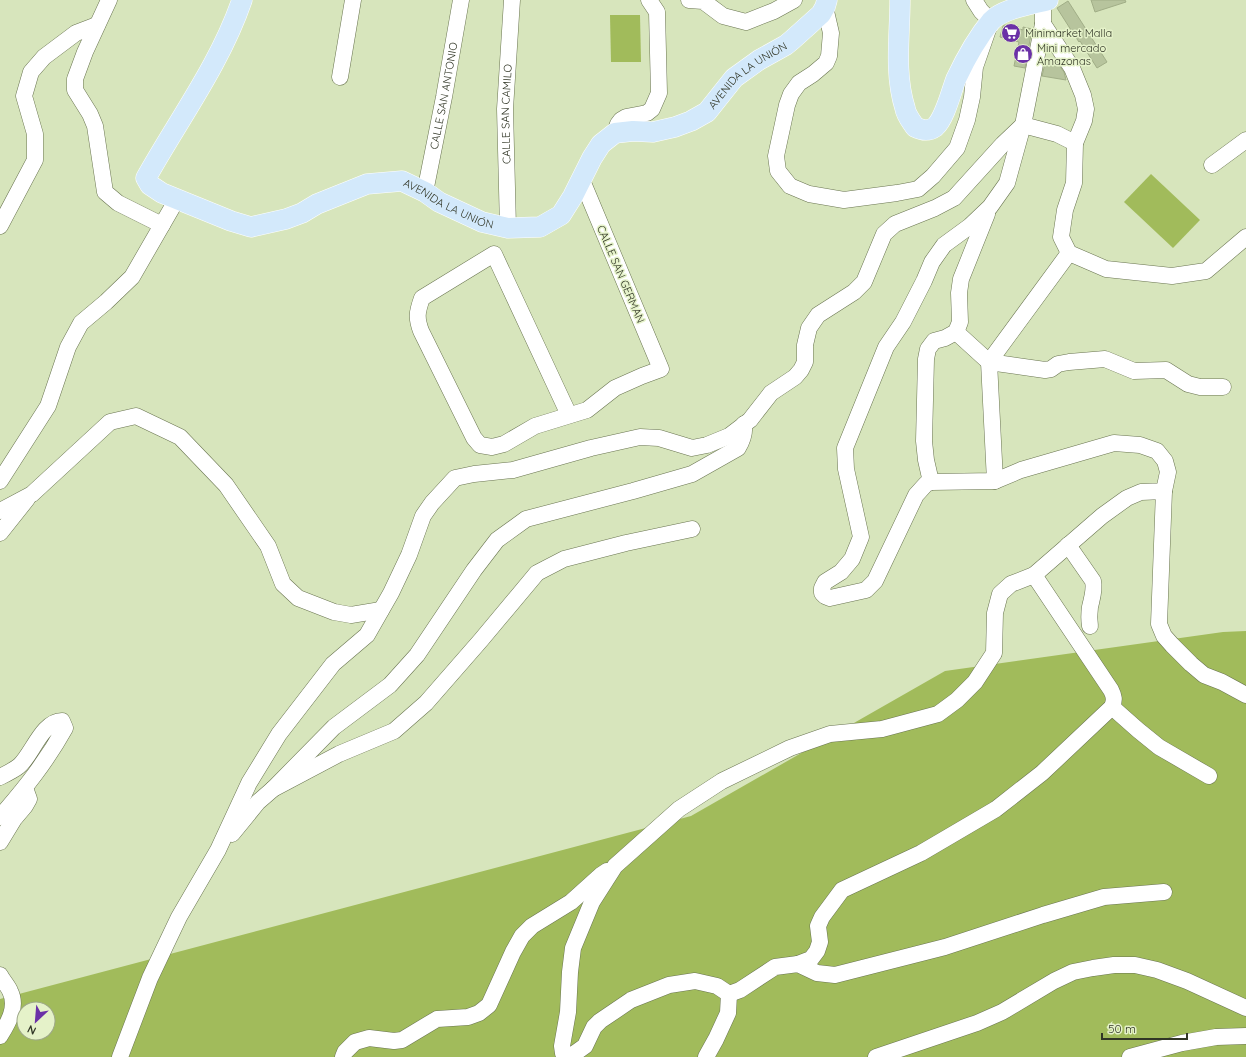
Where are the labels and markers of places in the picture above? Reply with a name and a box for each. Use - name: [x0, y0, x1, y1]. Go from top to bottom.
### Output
- supermarket icon: Minimarket Malla: [1000, 22, 1022, 44]
- place label: Minimarket Malla: [1025, 26, 1112, 40]
- place label: Mini mercado Amazonas: [1037, 41, 1106, 68]
- shop icon: Mini mercado Amazonas: [1012, 43, 1034, 65]

